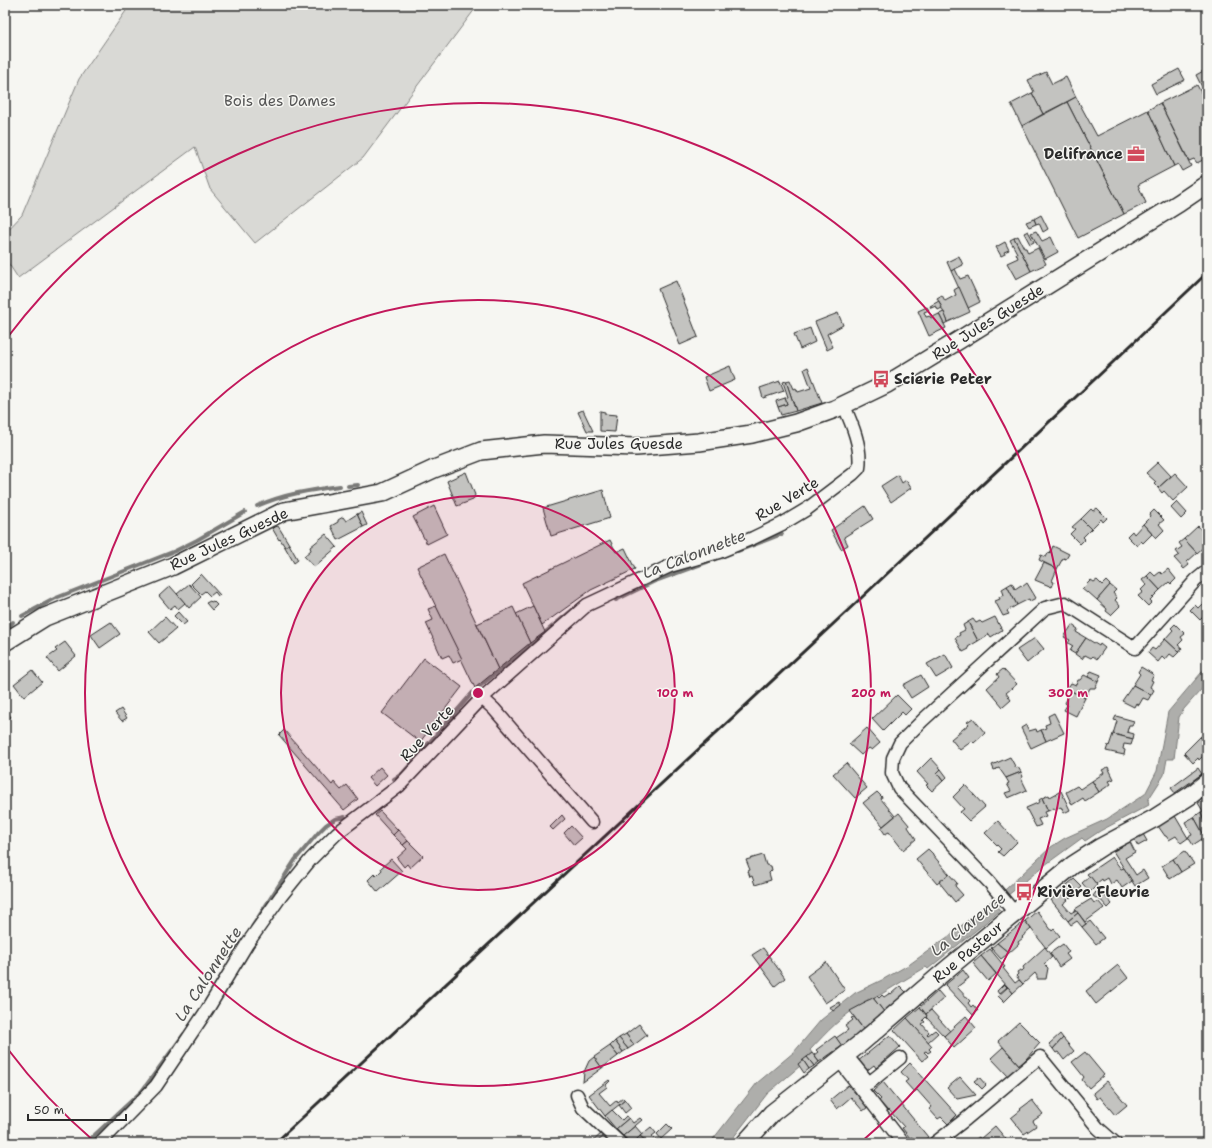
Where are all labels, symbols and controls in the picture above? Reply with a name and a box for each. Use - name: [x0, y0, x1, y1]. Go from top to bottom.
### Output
- park label: Bois des Dames: [224, 91, 336, 111]
- place label: Delifrance: [1044, 144, 1123, 164]
- office icon: Delifrance: [1126, 144, 1146, 164]
- street label: Rue Jules Guesde: [928, 280, 1048, 364]
- bus stop icon: Scierie Peter: [871, 369, 891, 389]
- place label: Scierie Peter: [894, 369, 992, 389]
- street label: Rue Jules Guesde: [555, 434, 683, 454]
- street label: Rue Verte: [752, 472, 822, 526]
- street label: Rue Jules Guesde: [167, 503, 291, 575]
- water label: La Calonnette: [639, 525, 749, 583]
- text: 100 m: [657, 685, 694, 701]
- text: 200 m: [851, 685, 891, 701]
- text: 300 m: [1048, 685, 1088, 701]
- centre of rings: [471, 686, 485, 700]
- street label: Rue Verte: [396, 700, 458, 766]
- bus stop icon: Rivière Fleurie: [1014, 882, 1034, 902]
- place label: Rivière Fleurie: [1037, 882, 1150, 902]
- water label: La Clarence: [926, 887, 1010, 961]
- street label: Rue Pasteur: [928, 916, 1008, 988]
- water label: La Calonnette: [170, 923, 246, 1025]
- scale bar: [28, 1096, 126, 1122]
- text: 50 m: [34, 1102, 64, 1118]

